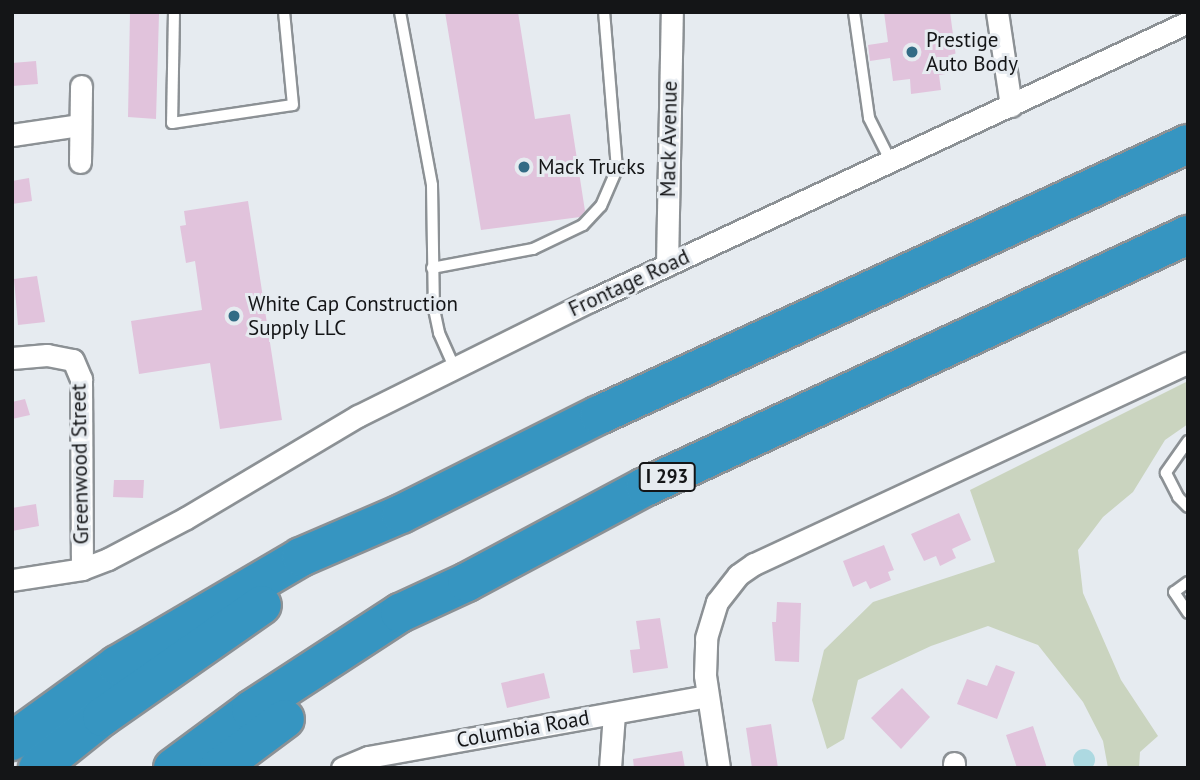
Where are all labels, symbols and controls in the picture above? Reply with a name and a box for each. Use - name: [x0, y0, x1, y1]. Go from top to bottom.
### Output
- place label: Prestige Auto Body: [926, 27, 1018, 77]
- marker: Prestige Auto Body: [904, 44, 920, 60]
- street label: Mack Avenue: [655, 80, 683, 198]
- place label: Mack Trucks: [538, 154, 646, 180]
- marker: Mack Trucks: [516, 159, 532, 175]
- street label: Frontage Road: [565, 244, 693, 322]
- place label: White Cap Construction Supply LLC: [248, 291, 458, 341]
- marker: White Cap Construction Supply LLC: [226, 308, 242, 324]
- street label: Greenwood Street: [66, 383, 94, 545]
- road number: I 293: [637, 462, 697, 492]
- street label: Columbia Road: [455, 705, 591, 753]

